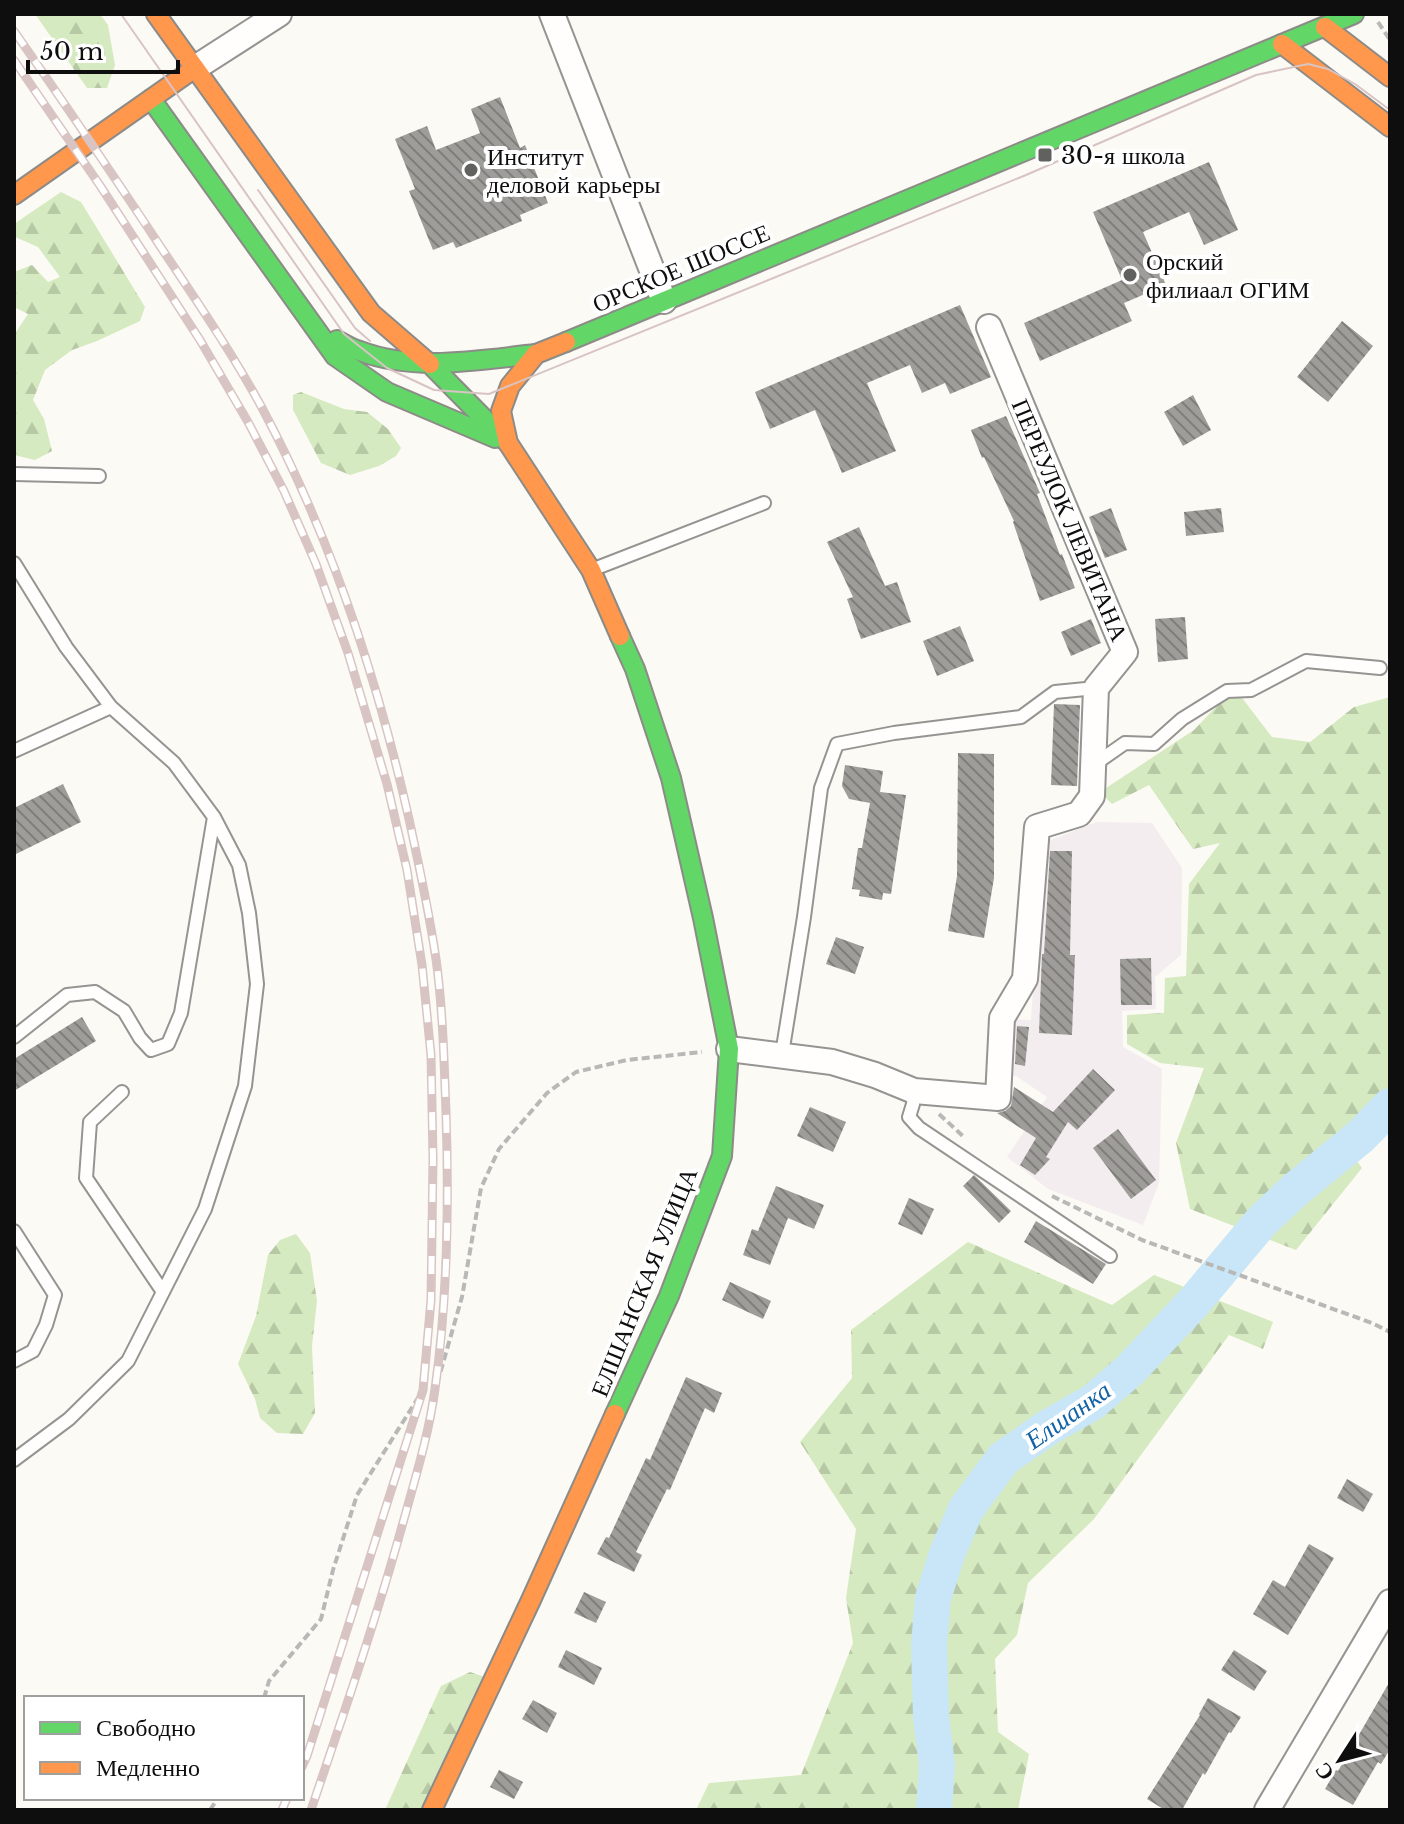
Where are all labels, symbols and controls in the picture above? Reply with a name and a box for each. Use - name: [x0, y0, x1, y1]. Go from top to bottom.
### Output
- scale bar: [28, 24, 178, 74]
- text: 50 m: [40, 37, 104, 66]
- place label: 30-я школа: [1061, 141, 1186, 170]
- place label: Институт деловой карьеры: [487, 142, 660, 199]
- marker: 30-я школа: [1036, 146, 1054, 164]
- marker: Институт деловой карьеры: [462, 161, 480, 179]
- street label: ОРСКОЕ ШОССЕ: [588, 218, 774, 318]
- place label: Орский филиаал ОГИМ: [1146, 247, 1309, 304]
- marker: Орский филиаал ОГИМ: [1121, 266, 1139, 284]
- street label: ПЕРЕУЛОК ЛЕВИТАНА: [1006, 394, 1135, 646]
- street label: ЕЛШАНСКАЯ УЛИЦА: [585, 1163, 703, 1401]
- water label: Елшанка: [1018, 1374, 1117, 1457]
- legend: [24, 1696, 304, 1800]
- text: Свободно: [96, 1713, 196, 1742]
- north arrow: [1300, 1720, 1380, 1800]
- text: Медленно: [96, 1753, 200, 1782]
- text: С: [1309, 1757, 1340, 1786]

